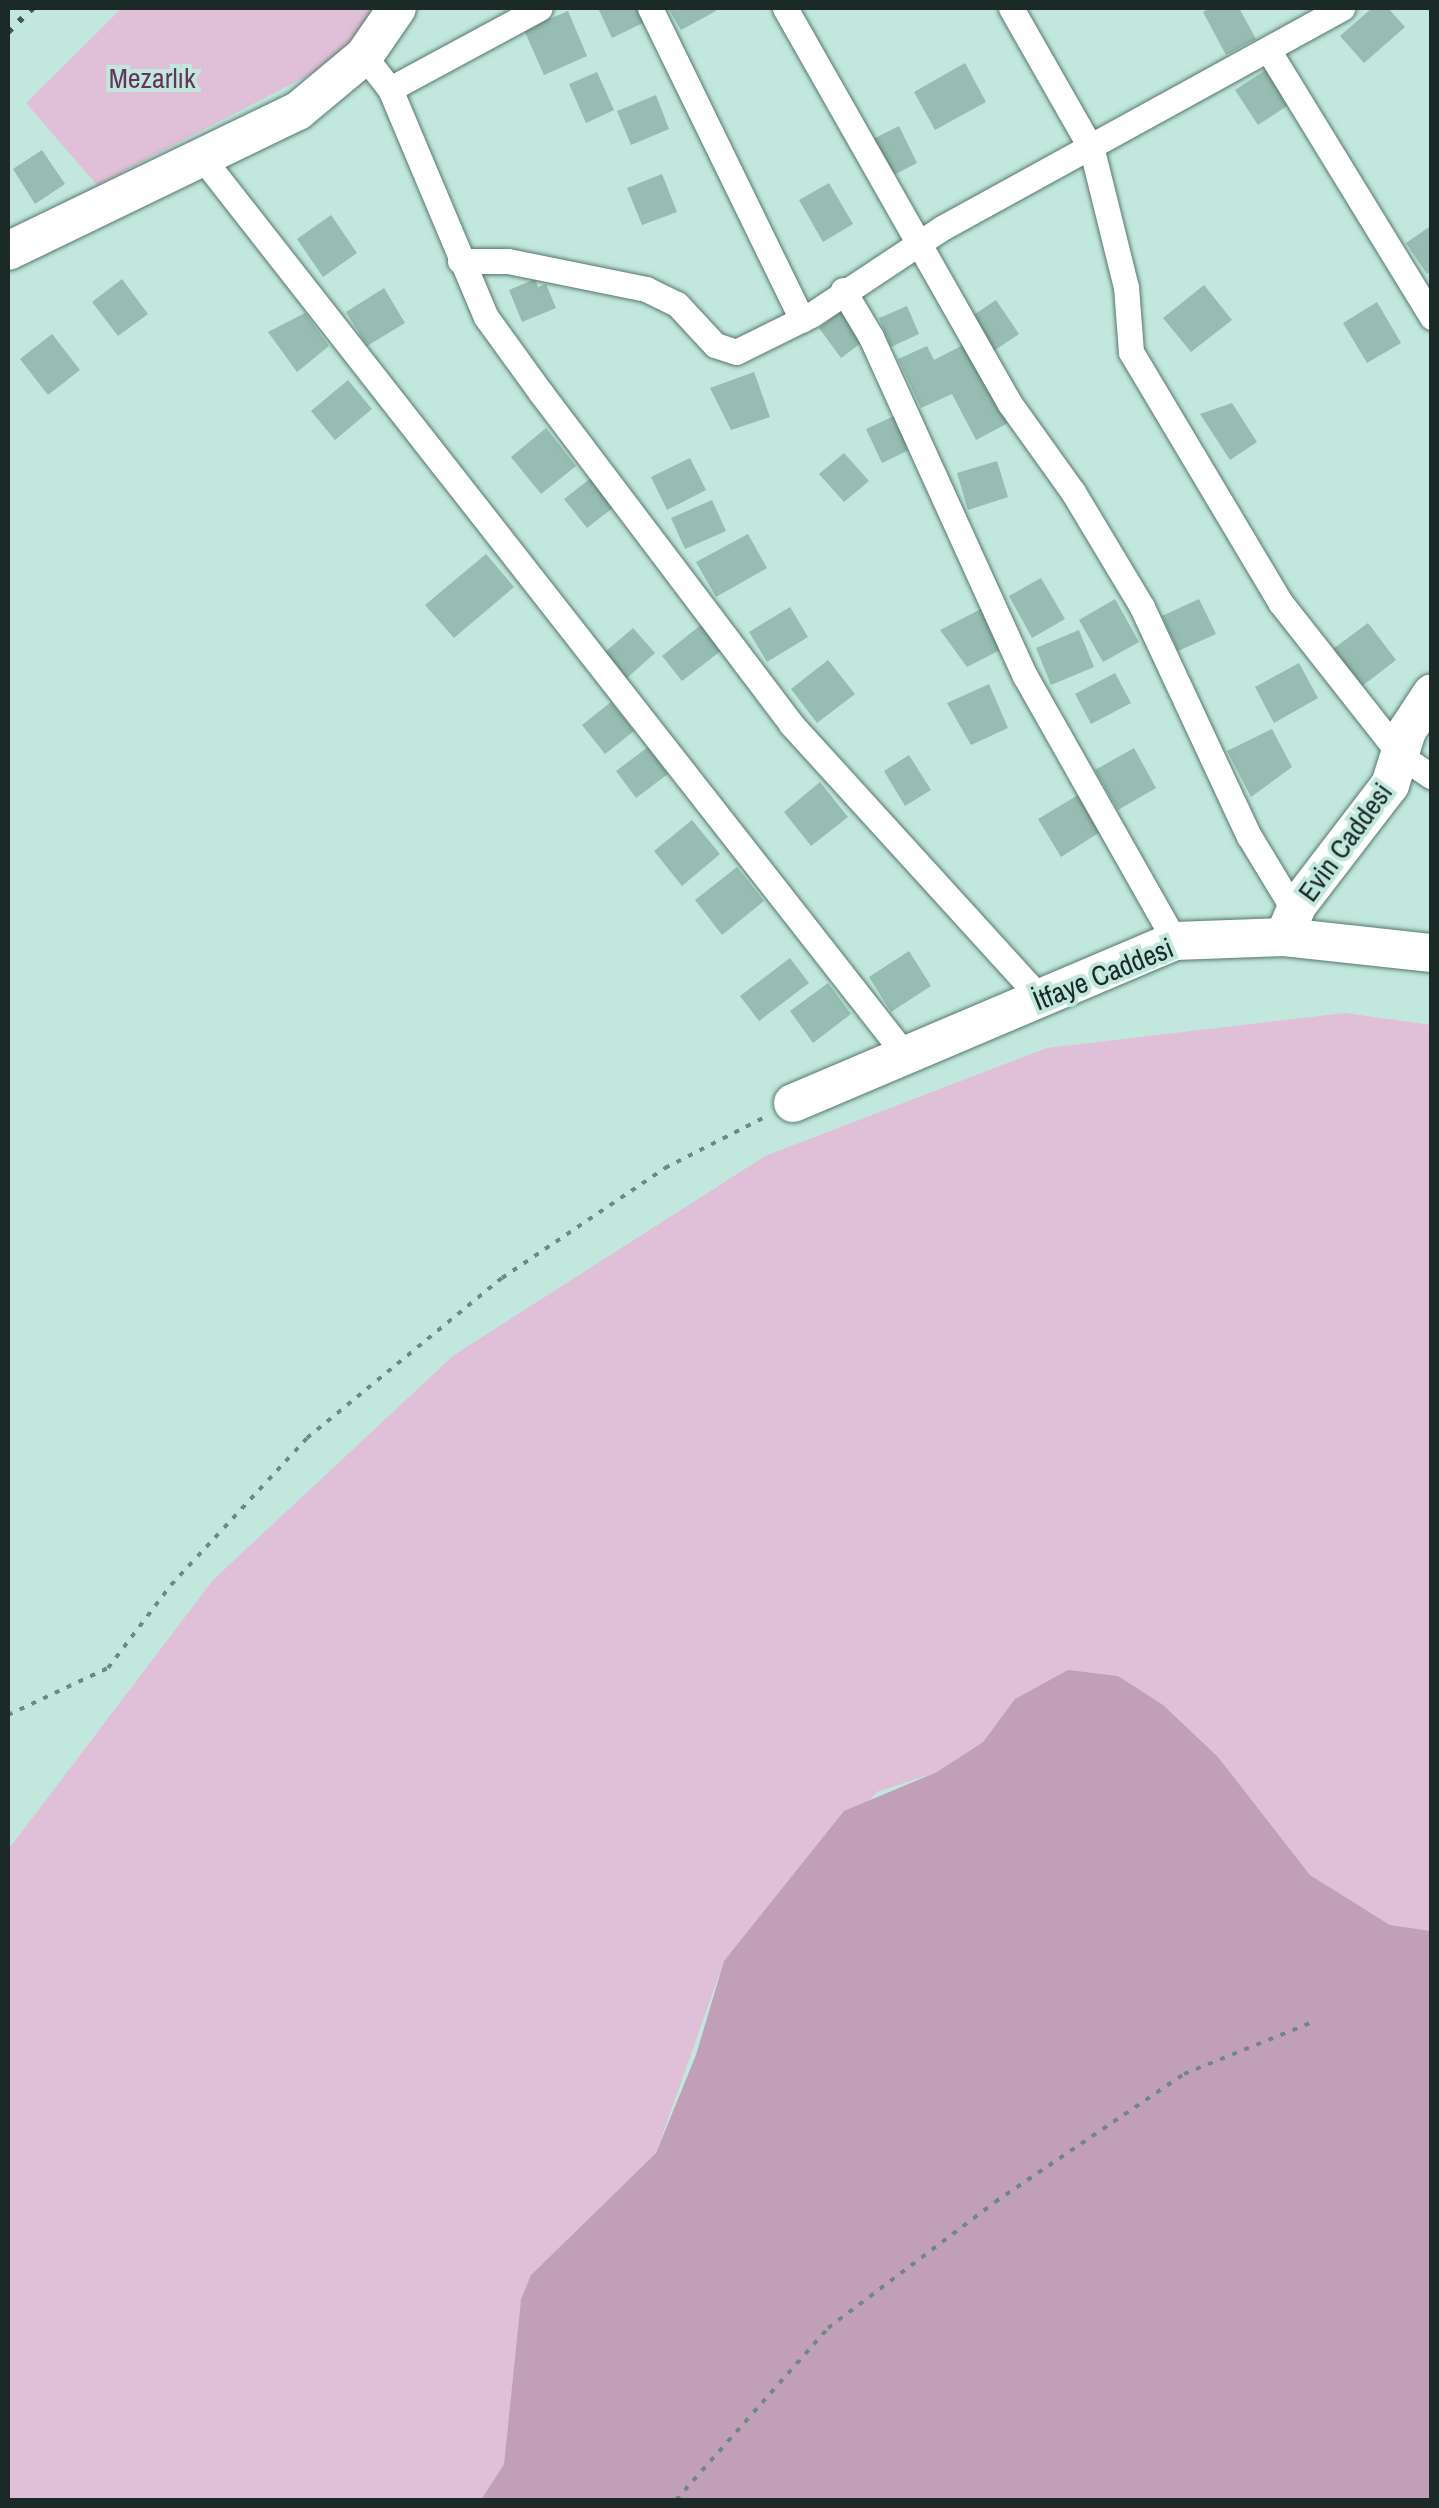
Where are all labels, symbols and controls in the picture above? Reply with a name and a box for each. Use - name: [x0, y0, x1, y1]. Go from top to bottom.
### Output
- park label: Mezarlık: [109, 61, 195, 95]
- street label: Evin Caddesi: [1291, 776, 1399, 908]
- street label: İtfaye Caddesi: [1028, 931, 1178, 1017]

